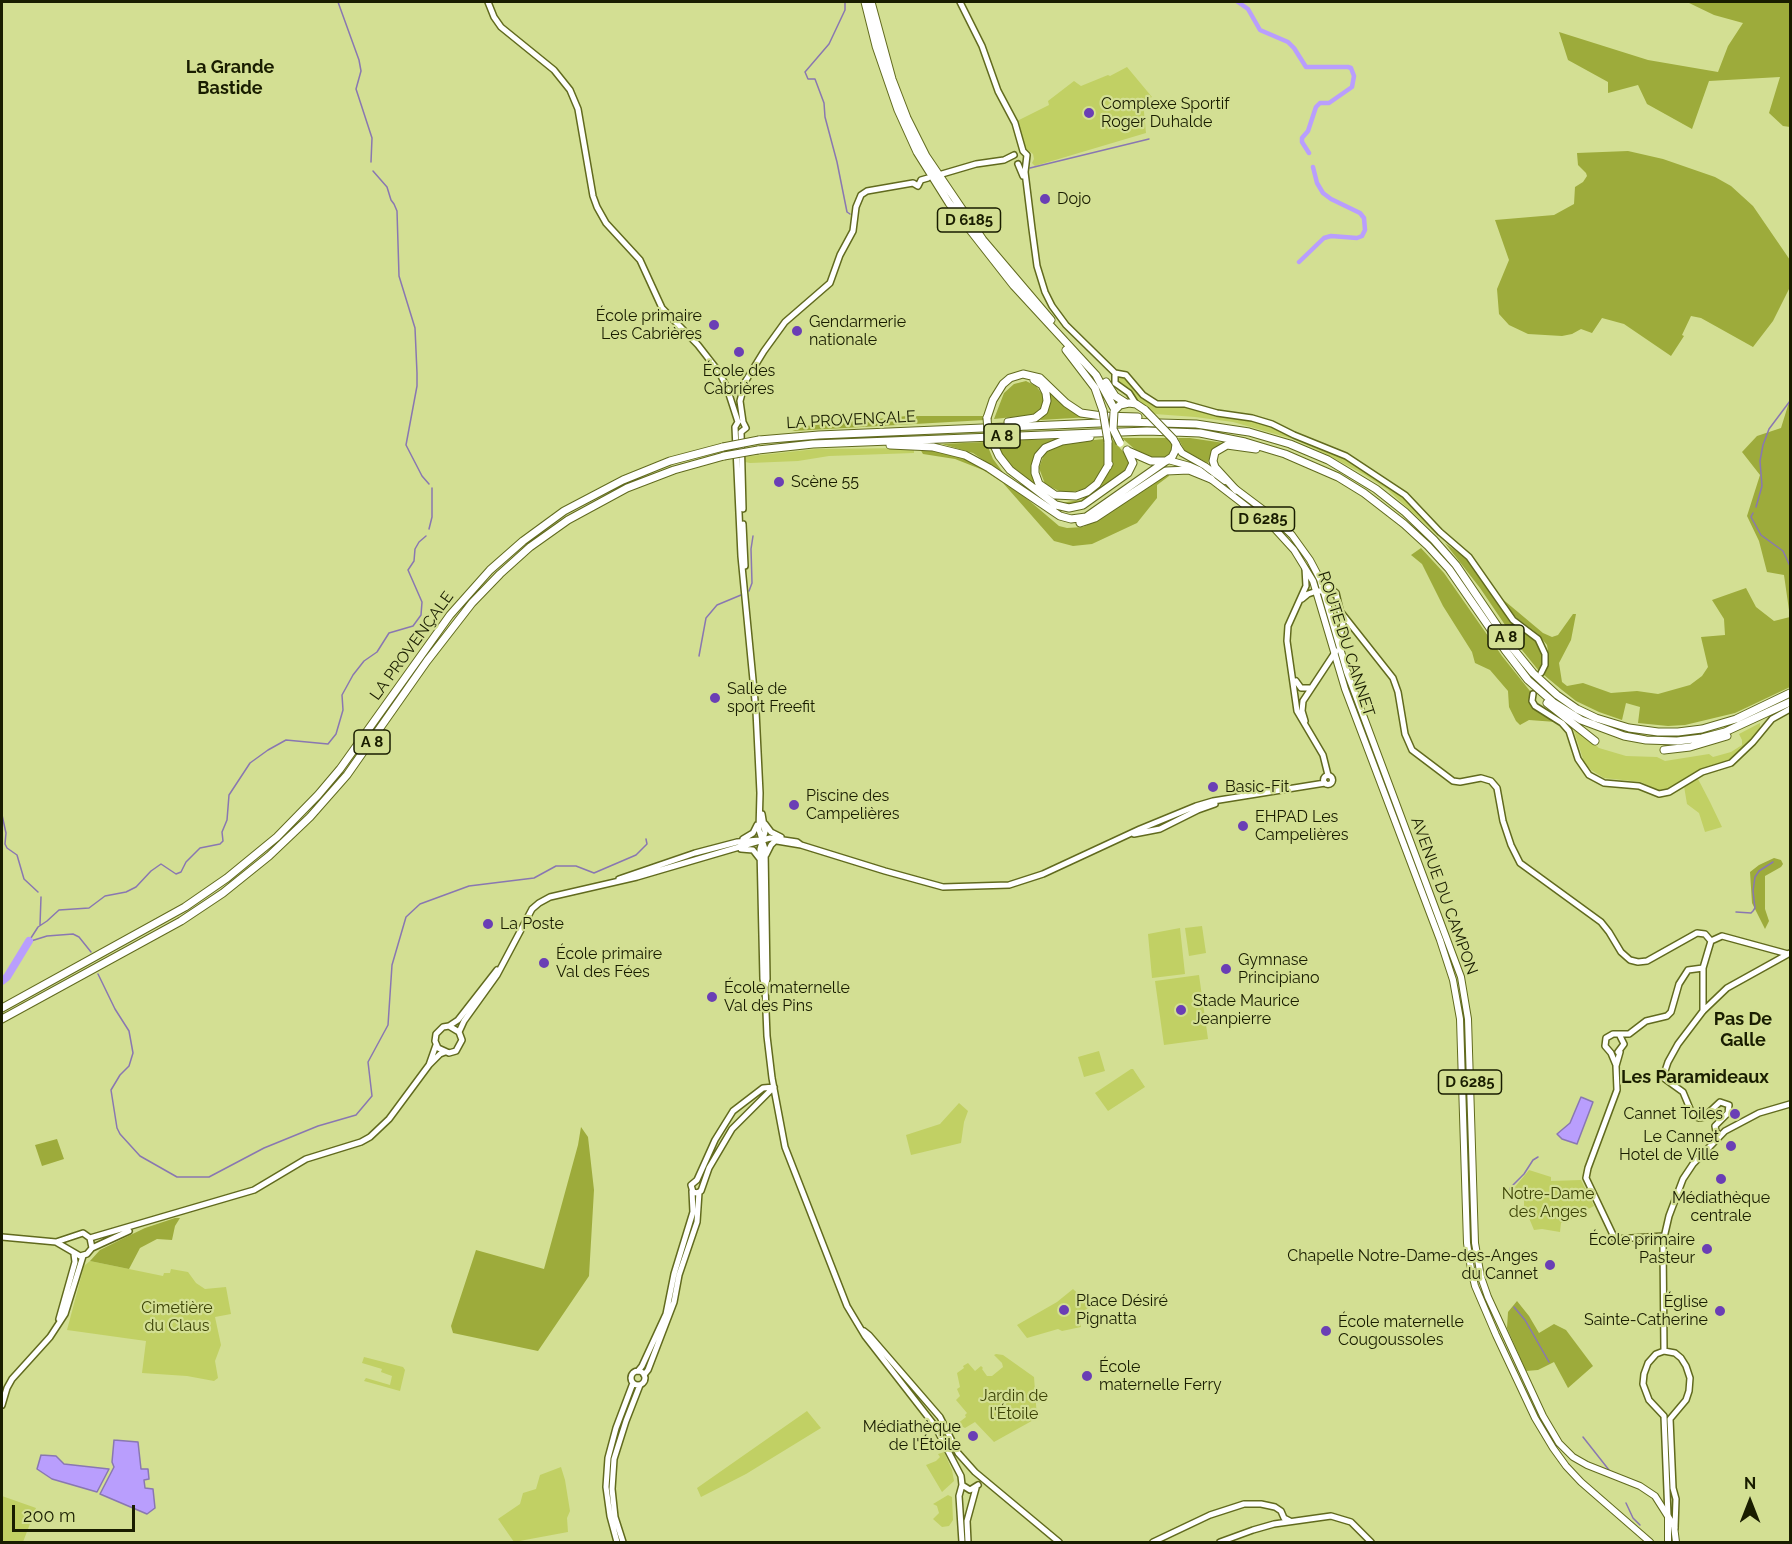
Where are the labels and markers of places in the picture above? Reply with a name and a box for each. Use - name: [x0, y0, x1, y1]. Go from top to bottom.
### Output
- place label: Complexe Sportif Roger Duhalde: [1101, 94, 1230, 132]
- marker: Complexe Sportif Roger Duhalde: [1082, 106, 1096, 120]
- place label: Dojo: [1057, 189, 1091, 209]
- marker: Dojo: [1038, 192, 1052, 206]
- place label: École primaire Les Cabrières: [596, 306, 702, 344]
- place label: Gendarmerie nationale: [809, 312, 906, 350]
- marker: École primaire Les Cabrières: [707, 318, 721, 332]
- marker: Gendarmerie nationale: [790, 324, 804, 338]
- marker: École des Cabrières: [732, 345, 746, 359]
- place label: École des Cabrières: [703, 361, 775, 399]
- place label: Scène 55: [791, 472, 859, 492]
- marker: Scène 55: [772, 475, 786, 489]
- place label: Salle de sport Freefit: [727, 679, 815, 717]
- marker: Salle de sport Freefit: [708, 691, 722, 705]
- place label: Basic-Fit: [1225, 777, 1289, 797]
- marker: Basic-Fit: [1206, 780, 1220, 794]
- place label: Piscine des Campelières: [806, 786, 899, 824]
- marker: Piscine des Campelières: [787, 798, 801, 812]
- place label: EHPAD Les Campelières: [1255, 807, 1348, 845]
- marker: EHPAD Les Campelières: [1236, 819, 1250, 833]
- place label: La Poste: [500, 914, 564, 934]
- marker: La Poste: [481, 917, 495, 931]
- place label: École primaire Val des Fées: [556, 944, 662, 982]
- place label: Gymnase Principiano: [1238, 950, 1320, 988]
- marker: École primaire Val des Fées: [537, 956, 551, 970]
- marker: Gymnase Principiano: [1219, 962, 1233, 976]
- place label: École maternelle Val des Pins: [724, 978, 850, 1016]
- marker: École maternelle Val des Pins: [705, 990, 719, 1004]
- place label: Stade Maurice Jeanpierre: [1193, 991, 1299, 1029]
- marker: Stade Maurice Jeanpierre: [1174, 1003, 1188, 1017]
- place label: Cannet Toiles: [1623, 1104, 1723, 1124]
- marker: Cannet Toiles: [1728, 1107, 1742, 1121]
- place label: Le Cannet Hotel de Ville: [1619, 1127, 1719, 1165]
- marker: Le Cannet Hotel de Ville: [1724, 1139, 1738, 1153]
- marker: Médiathèque centrale: [1714, 1172, 1728, 1186]
- place label: Médiathèque centrale: [1672, 1188, 1770, 1226]
- place label: École primaire Pasteur: [1589, 1230, 1695, 1268]
- marker: École primaire Pasteur: [1700, 1242, 1714, 1256]
- place label: Chapelle Notre-Dame-des-Anges du Cannet: [1287, 1246, 1538, 1284]
- marker: Chapelle Notre-Dame-des-Anges du Cannet: [1543, 1258, 1557, 1272]
- place label: Place Désiré Pignatta: [1076, 1291, 1168, 1329]
- place label: Église Sainte-Catherine: [1584, 1292, 1708, 1330]
- marker: Place Désiré Pignatta: [1057, 1303, 1071, 1317]
- marker: Église Sainte-Catherine: [1713, 1304, 1727, 1318]
- place label: École maternelle Cougoussoles: [1338, 1312, 1464, 1350]
- marker: École maternelle Cougoussoles: [1319, 1324, 1333, 1338]
- place label: École maternelle Ferry: [1099, 1357, 1222, 1395]
- marker: École maternelle Ferry: [1080, 1369, 1094, 1383]
- place label: Médiathèque de l'Étoile: [863, 1417, 961, 1455]
- marker: Médiathèque de l'Étoile: [966, 1429, 980, 1443]

